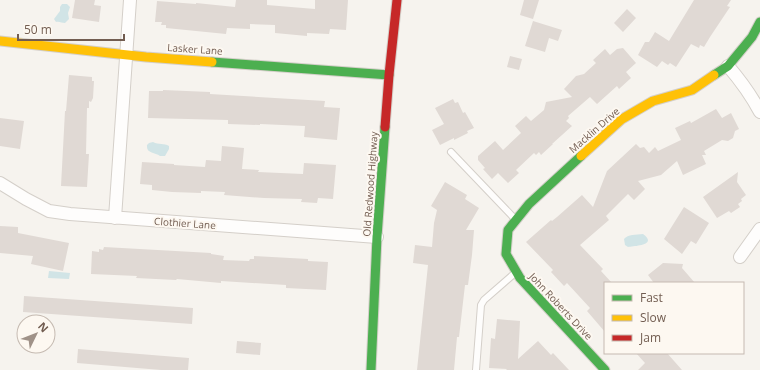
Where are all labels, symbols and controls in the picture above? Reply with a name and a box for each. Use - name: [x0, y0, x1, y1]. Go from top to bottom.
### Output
- scale bar: [18, 16, 124, 42]
- text: 50 m: [24, 21, 52, 38]
- street label: Lasker Lane: [167, 40, 224, 58]
- street label: Macklin Drive: [566, 104, 623, 156]
- street label: Old Redwood Highway: [359, 130, 381, 237]
- street label: Clothier Lane: [154, 214, 217, 232]
- street label: John Roberts Drive: [526, 269, 596, 343]
- legend: [604, 282, 744, 354]
- text: Fast: [640, 289, 663, 306]
- text: Slow: [640, 309, 667, 326]
- north arrow: [16, 314, 56, 354]
- text: N: [35, 318, 52, 335]
- text: Jam: [639, 329, 661, 346]

